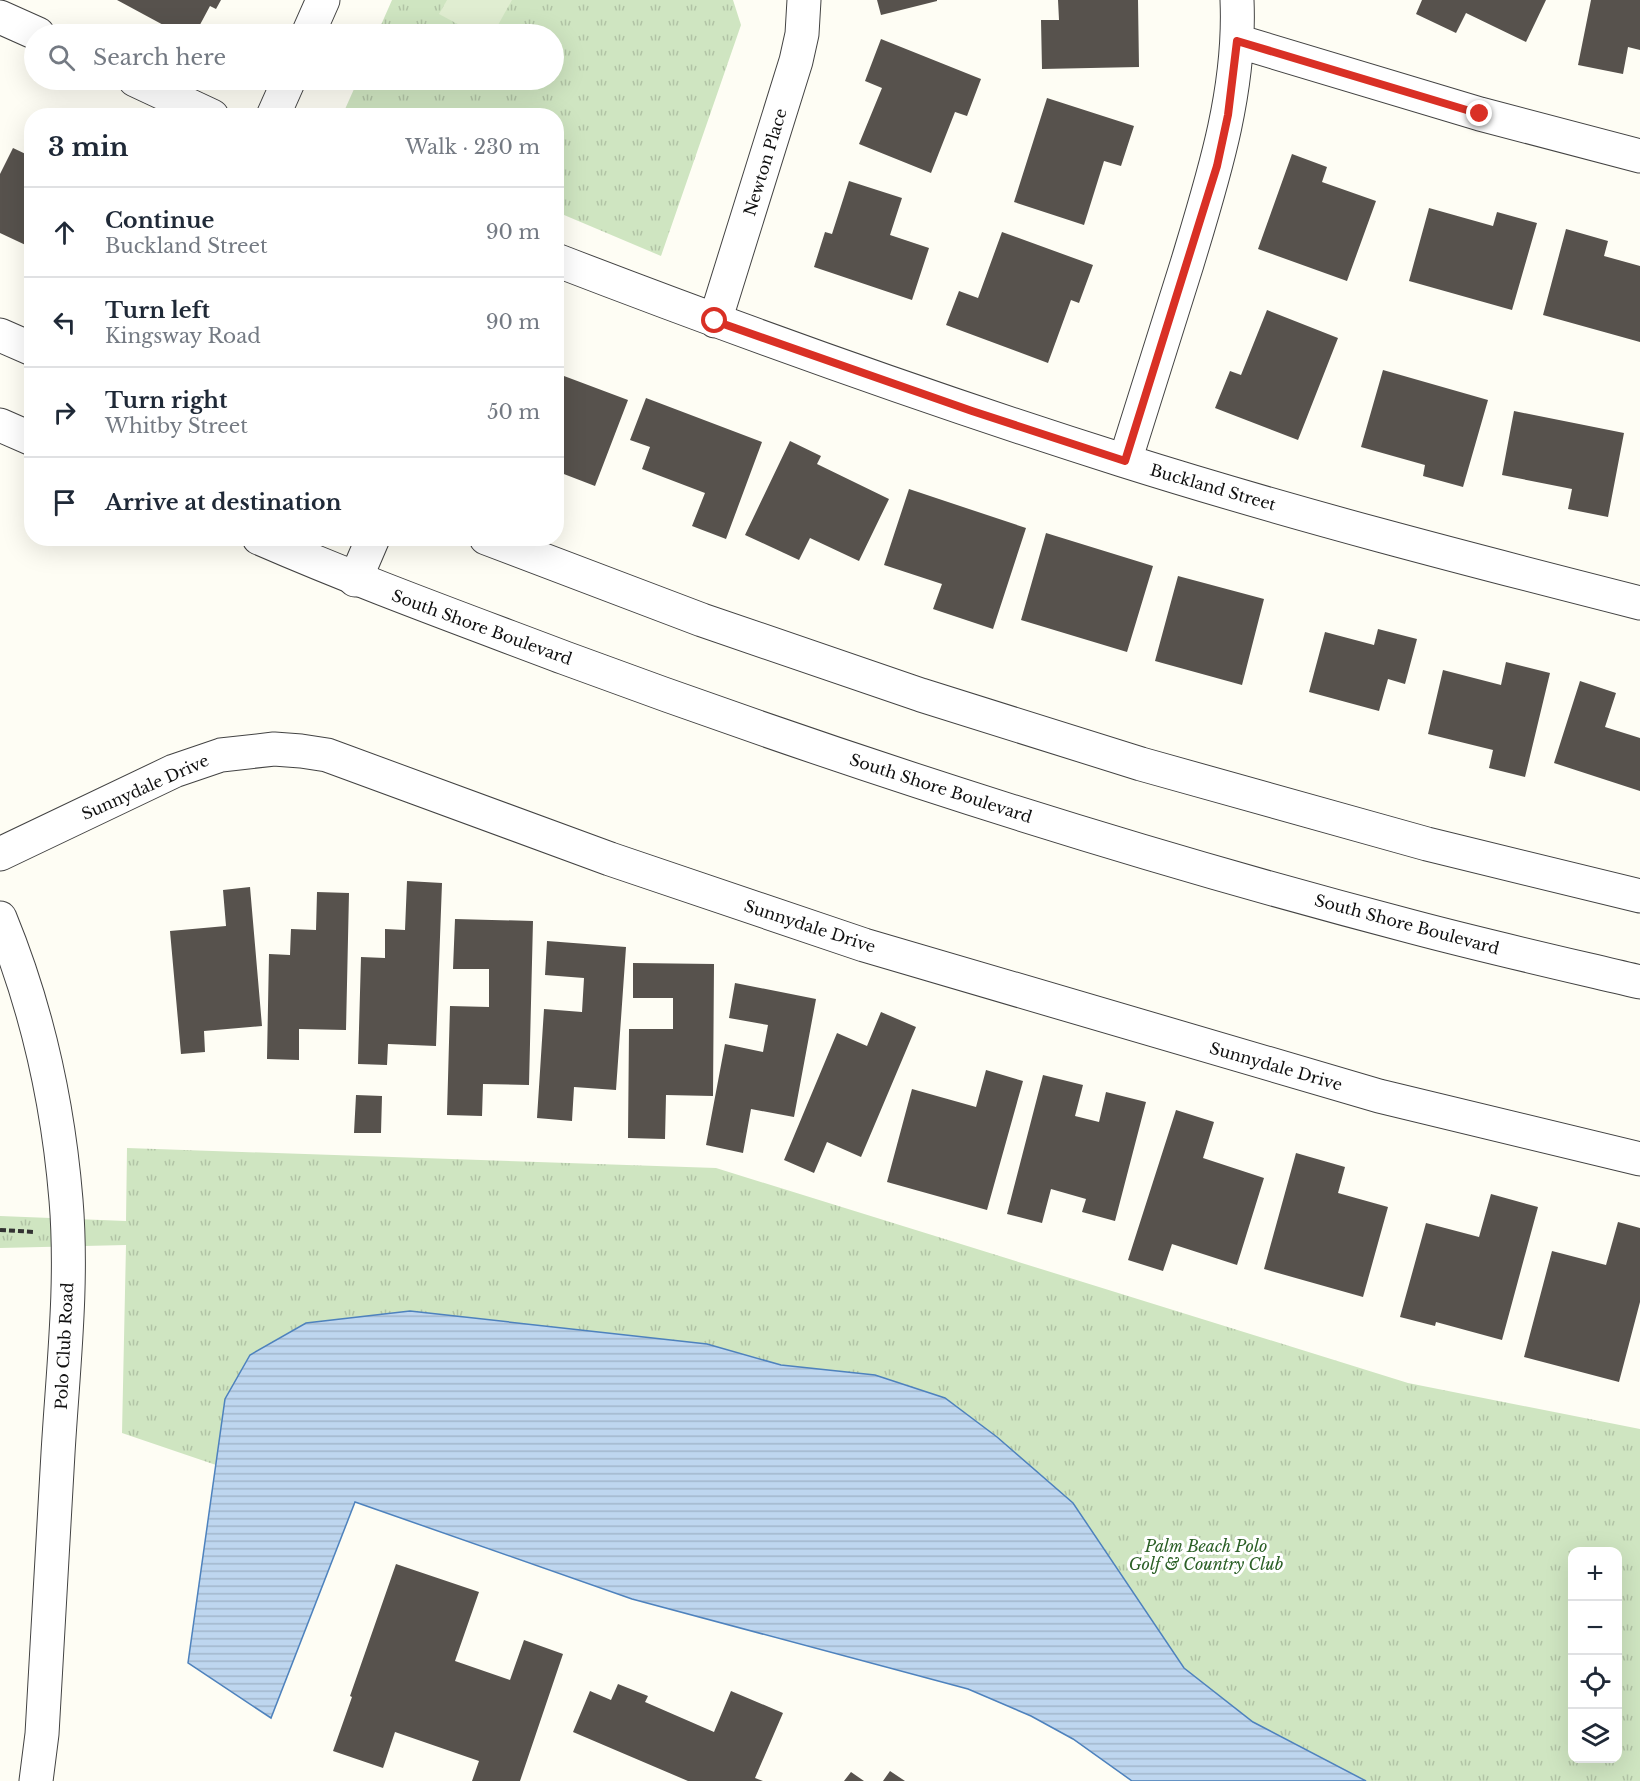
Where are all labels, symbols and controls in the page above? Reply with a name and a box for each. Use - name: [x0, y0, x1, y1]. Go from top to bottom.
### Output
- search box: [24, 24, 564, 90]
- icon: search: [45, 41, 78, 74]
- text: Search here: [93, 44, 226, 71]
- route end: [1466, 100, 1492, 126]
- street label: Newton Place: [739, 106, 791, 218]
- text: 3 min: [48, 131, 129, 163]
- text: Walk · 230 m: [405, 135, 540, 159]
- text: Continue: [105, 207, 214, 234]
- icon: ahead: [48, 216, 81, 249]
- text: 90 m: [486, 220, 540, 244]
- text: Buckland Street: [105, 234, 267, 258]
- text: Turn left: [105, 297, 210, 324]
- icon: left: [48, 306, 81, 339]
- route start: [701, 307, 727, 333]
- text: 90 m: [486, 310, 540, 334]
- text: Kingsway Road: [105, 324, 261, 348]
- text: Turn right: [105, 387, 227, 414]
- icon: right: [48, 396, 81, 429]
- text: 50 m: [487, 400, 540, 424]
- text: Whitby Street: [105, 414, 248, 438]
- street label: Buckland Street: [1148, 459, 1278, 515]
- icon: arrive: [48, 486, 81, 519]
- text: Arrive at destination: [105, 489, 342, 516]
- street label: South Shore Boulevard: [389, 585, 575, 669]
- street label: South Shore Boulevard: [847, 749, 1035, 827]
- street label: Sunnydale Drive: [78, 750, 212, 824]
- street label: South Shore Boulevard: [1312, 890, 1502, 958]
- street label: Sunnydale Drive: [742, 895, 878, 957]
- street label: Sunnydale Drive: [1207, 1037, 1345, 1095]
- street label: Polo Club Road: [51, 1282, 77, 1410]
- park label: Palm Beach Polo Golf & Country Club: [1129, 1536, 1283, 1574]
- map controls: [1568, 1547, 1622, 1763]
- button: +: [1568, 1547, 1622, 1601]
- button: −: [1568, 1601, 1622, 1655]
- button: locate: [1568, 1655, 1622, 1709]
- button: layers: [1568, 1709, 1622, 1763]

